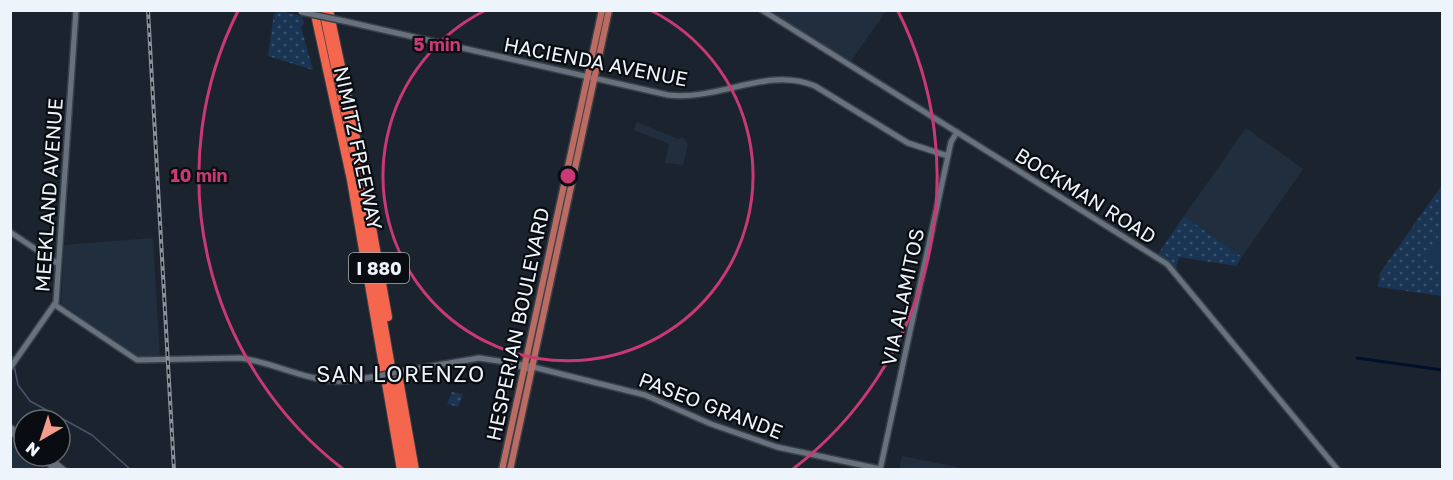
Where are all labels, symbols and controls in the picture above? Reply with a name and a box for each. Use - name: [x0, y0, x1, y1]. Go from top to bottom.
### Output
- street label: HACIENDA AVENUE: [502, 31, 690, 91]
- text: 5 min: [413, 33, 461, 55]
- street label: NIMITZ FREEWAY: [330, 64, 388, 232]
- street label: MEEKLAND AVENUE: [29, 97, 67, 293]
- street label: BOCKMAN ROAD: [1011, 142, 1161, 248]
- text: 10 min: [170, 164, 228, 186]
- centre of rings: [558, 166, 578, 186]
- street label: HESPERIAN BOULEVARD: [481, 205, 553, 443]
- street label: VIA ALAMITOS: [876, 226, 928, 368]
- road number: I 880: [349, 253, 409, 283]
- district label: SAN LORENZO: [316, 360, 486, 387]
- street label: PASEO GRANDE: [636, 367, 786, 443]
- north arrow: [12, 408, 72, 468]
- text: N: [22, 438, 44, 461]

